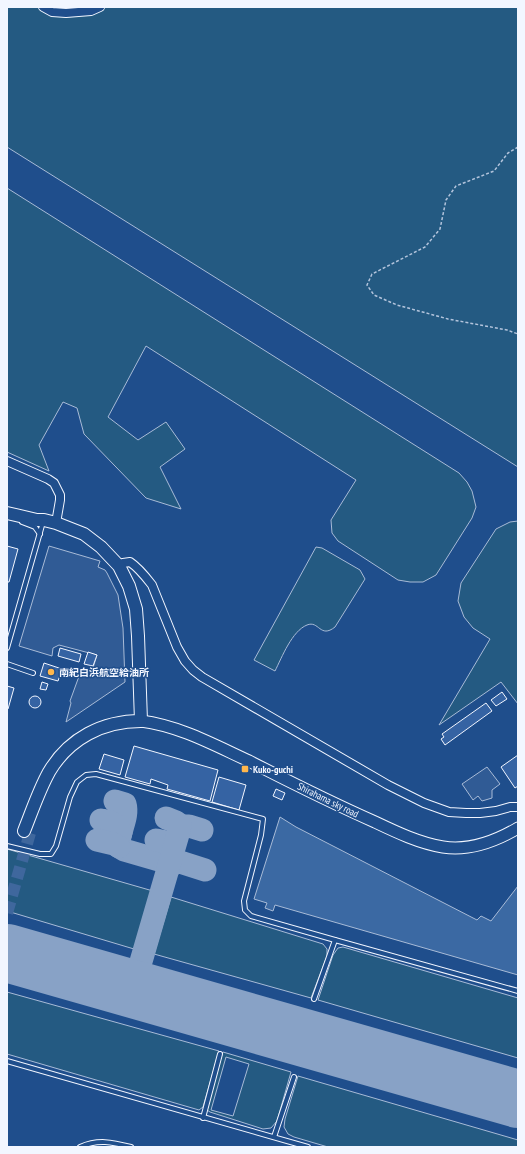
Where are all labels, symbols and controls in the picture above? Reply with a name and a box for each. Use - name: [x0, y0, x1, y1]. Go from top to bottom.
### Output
- place label: 南紀白浜航空給油所: [59, 666, 149, 679]
- marker: 南紀白浜航空給油所: [46, 667, 56, 677]
- place label: Kuko-guchi: [253, 763, 293, 776]
- marker: Kuko-guchi: [240, 764, 250, 774]
- street label: Shirahama sky road: [295, 779, 361, 821]

